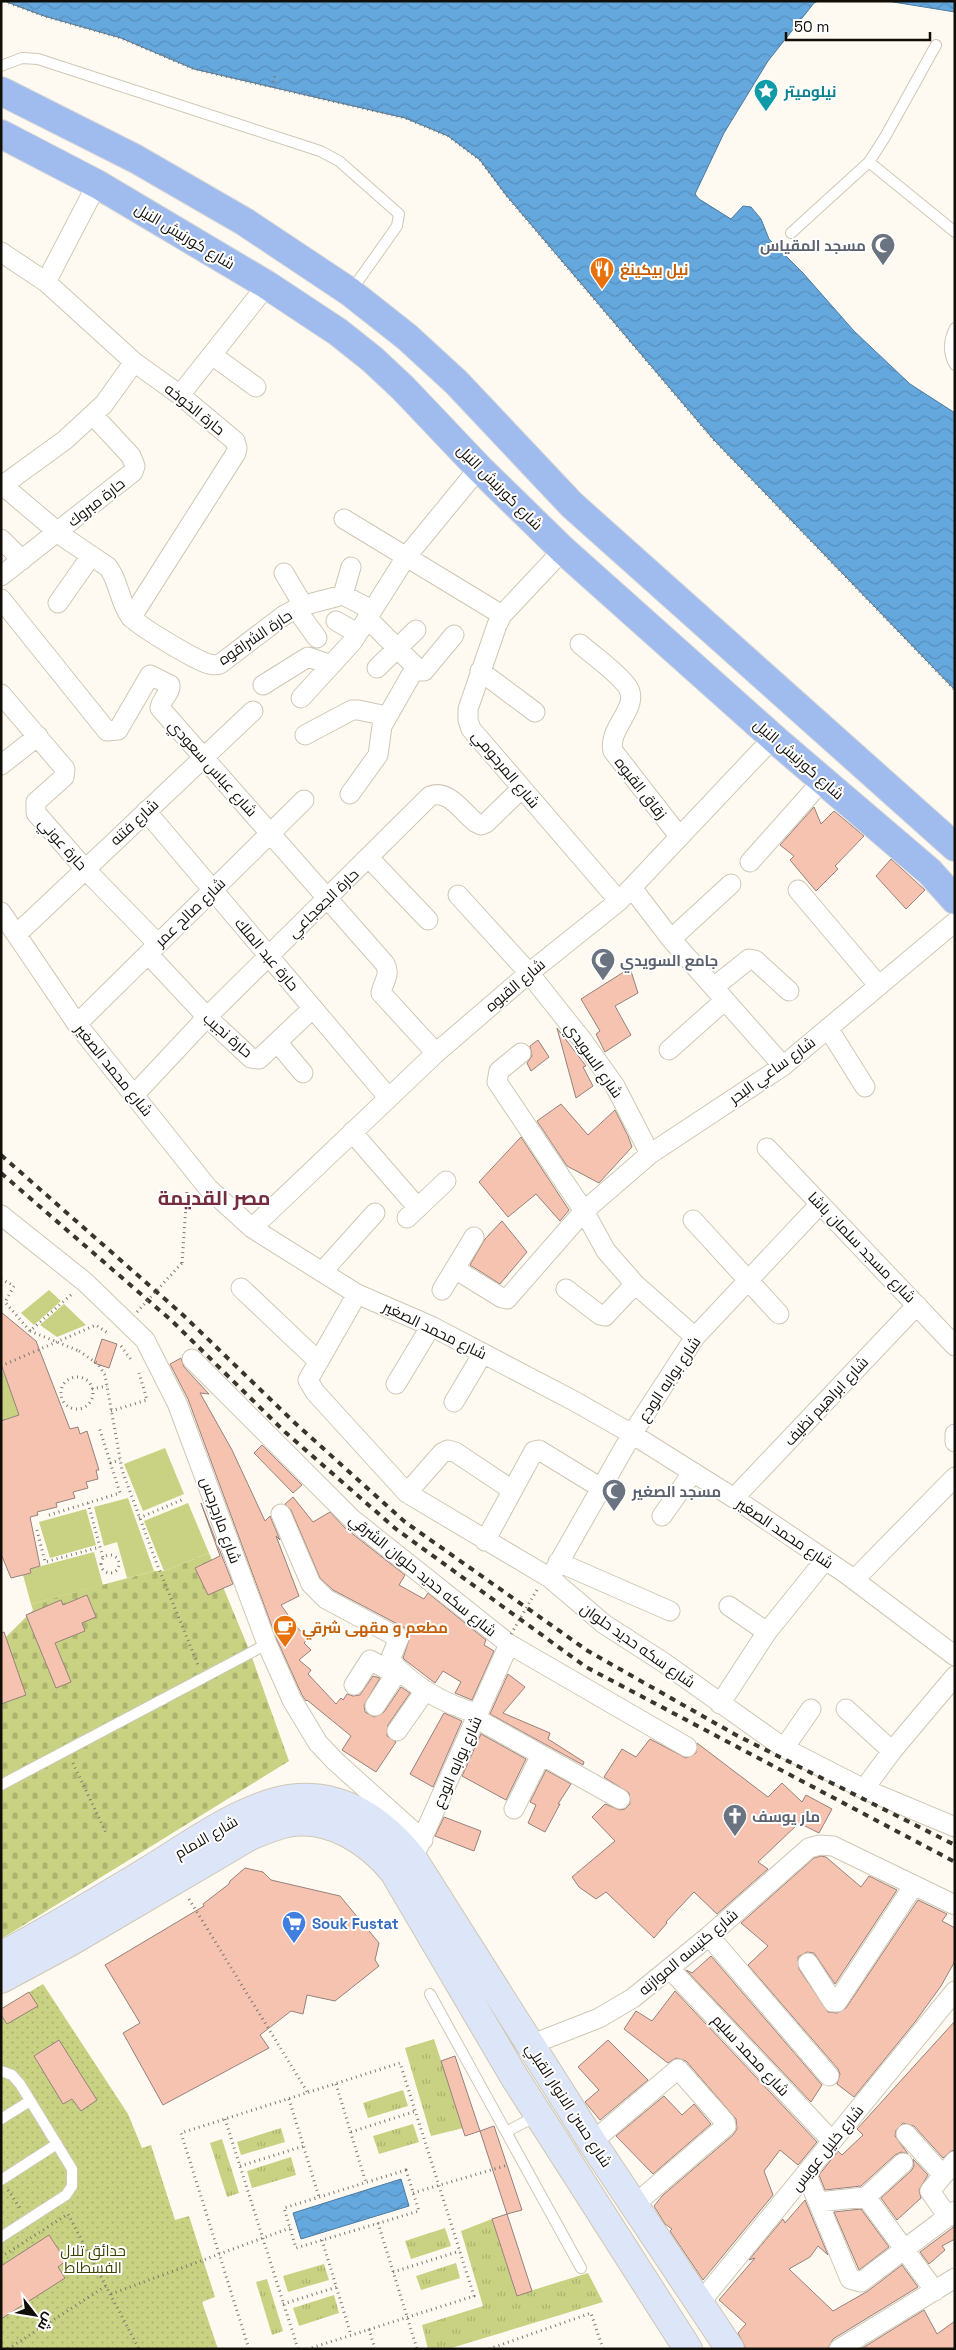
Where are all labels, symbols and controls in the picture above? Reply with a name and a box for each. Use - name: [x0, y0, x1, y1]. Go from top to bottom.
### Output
- scale bar: [786, 10, 930, 42]
- text: 50 m: [794, 17, 829, 36]
- place icon: نيلوميتر: [753, 78, 779, 112]
- place label: نيلوميتر: [783, 82, 837, 101]
- street label: شارع كورنيش النيل: [130, 199, 238, 275]
- mosque icon: مسجد المقياس: [870, 232, 896, 266]
- place label: مسجد المقياس: [760, 236, 866, 255]
- restaurant icon: نيل بيكينغ: [589, 256, 615, 290]
- place label: نيل بيكينغ: [620, 260, 689, 280]
- street label: حارة الخوخه: [161, 379, 229, 439]
- street label: شارع كورنيش النيل: [452, 440, 547, 535]
- street label: حارة مبروك: [63, 474, 129, 530]
- street label: حارة الشراقوه: [214, 605, 296, 669]
- street label: شارع كورنيش النيل: [749, 715, 848, 805]
- street label: شارع عباس سعودي: [162, 716, 262, 822]
- street label: شارع المرحومي: [466, 726, 544, 814]
- street label: زقاق القبوه: [610, 753, 671, 824]
- street label: شارع فتنه: [106, 795, 164, 851]
- street label: حارة عوني: [32, 814, 92, 876]
- street label: حارة الجعجاعي: [283, 864, 365, 944]
- street label: شارع صالح عمر: [150, 874, 231, 952]
- street label: حارة عبد الملك: [231, 914, 303, 994]
- mosque icon: جامع السويدي: [590, 947, 616, 981]
- place label: جامع السويدي: [620, 951, 718, 973]
- street label: شارع القبوه: [481, 954, 550, 1017]
- street label: حارة نجيب: [199, 1008, 257, 1062]
- street label: شارع السويدي: [558, 1018, 627, 1103]
- street label: شارع محمد الصغير: [69, 1019, 157, 1121]
- street label: شارع ساعي البحر: [724, 1032, 821, 1111]
- district label: مصر القديمة: [158, 1185, 270, 1211]
- street label: شارع مسجد سلمان باشا: [803, 1188, 920, 1308]
- street label: شارع محمد الصغير: [378, 1296, 490, 1365]
- street label: شارع بوابه الودع: [634, 1333, 706, 1426]
- street label: شارع ابراهيم نظيف: [780, 1352, 874, 1451]
- street label: شارع مارجرجس: [195, 1474, 245, 1567]
- mosque icon: مسجد الصغير: [601, 1478, 627, 1512]
- place label: مسجد الصغير: [631, 1482, 721, 1501]
- street label: شارع محمد الصغير: [731, 1493, 837, 1574]
- street label: شارع سكه حديد حلوان الشرقي: [344, 1510, 501, 1643]
- street label: شارع سكه حديد حلوان: [576, 1598, 699, 1693]
- cafe icon: مطعم و مقهى شرقي: [272, 1614, 298, 1648]
- place label: مطعم و مقهى شرقي: [302, 1618, 448, 1640]
- street label: شارع بوابه الودع: [428, 1713, 488, 1812]
- church icon: مار يوسف: [722, 1803, 748, 1837]
- place label: مار يوسف: [752, 1807, 820, 1826]
- street label: شارع الامام: [171, 1811, 242, 1864]
- street label: شارع كنيسه الموازنه: [634, 1905, 743, 2001]
- supermarket icon: Souk Fustat: [281, 1910, 307, 1944]
- place label: Souk Fustat: [312, 1914, 399, 1933]
- street label: شارع محمد سليم: [707, 2010, 794, 2101]
- street label: شارع حسن الانوار القبلي: [519, 2039, 616, 2172]
- street label: شارع خليل عويس: [787, 2101, 869, 2196]
- park label: حدائق تلال الفسطاط: [60, 2241, 126, 2277]
- north arrow: [10, 2290, 60, 2340]
- text: ش: [34, 2309, 58, 2334]

